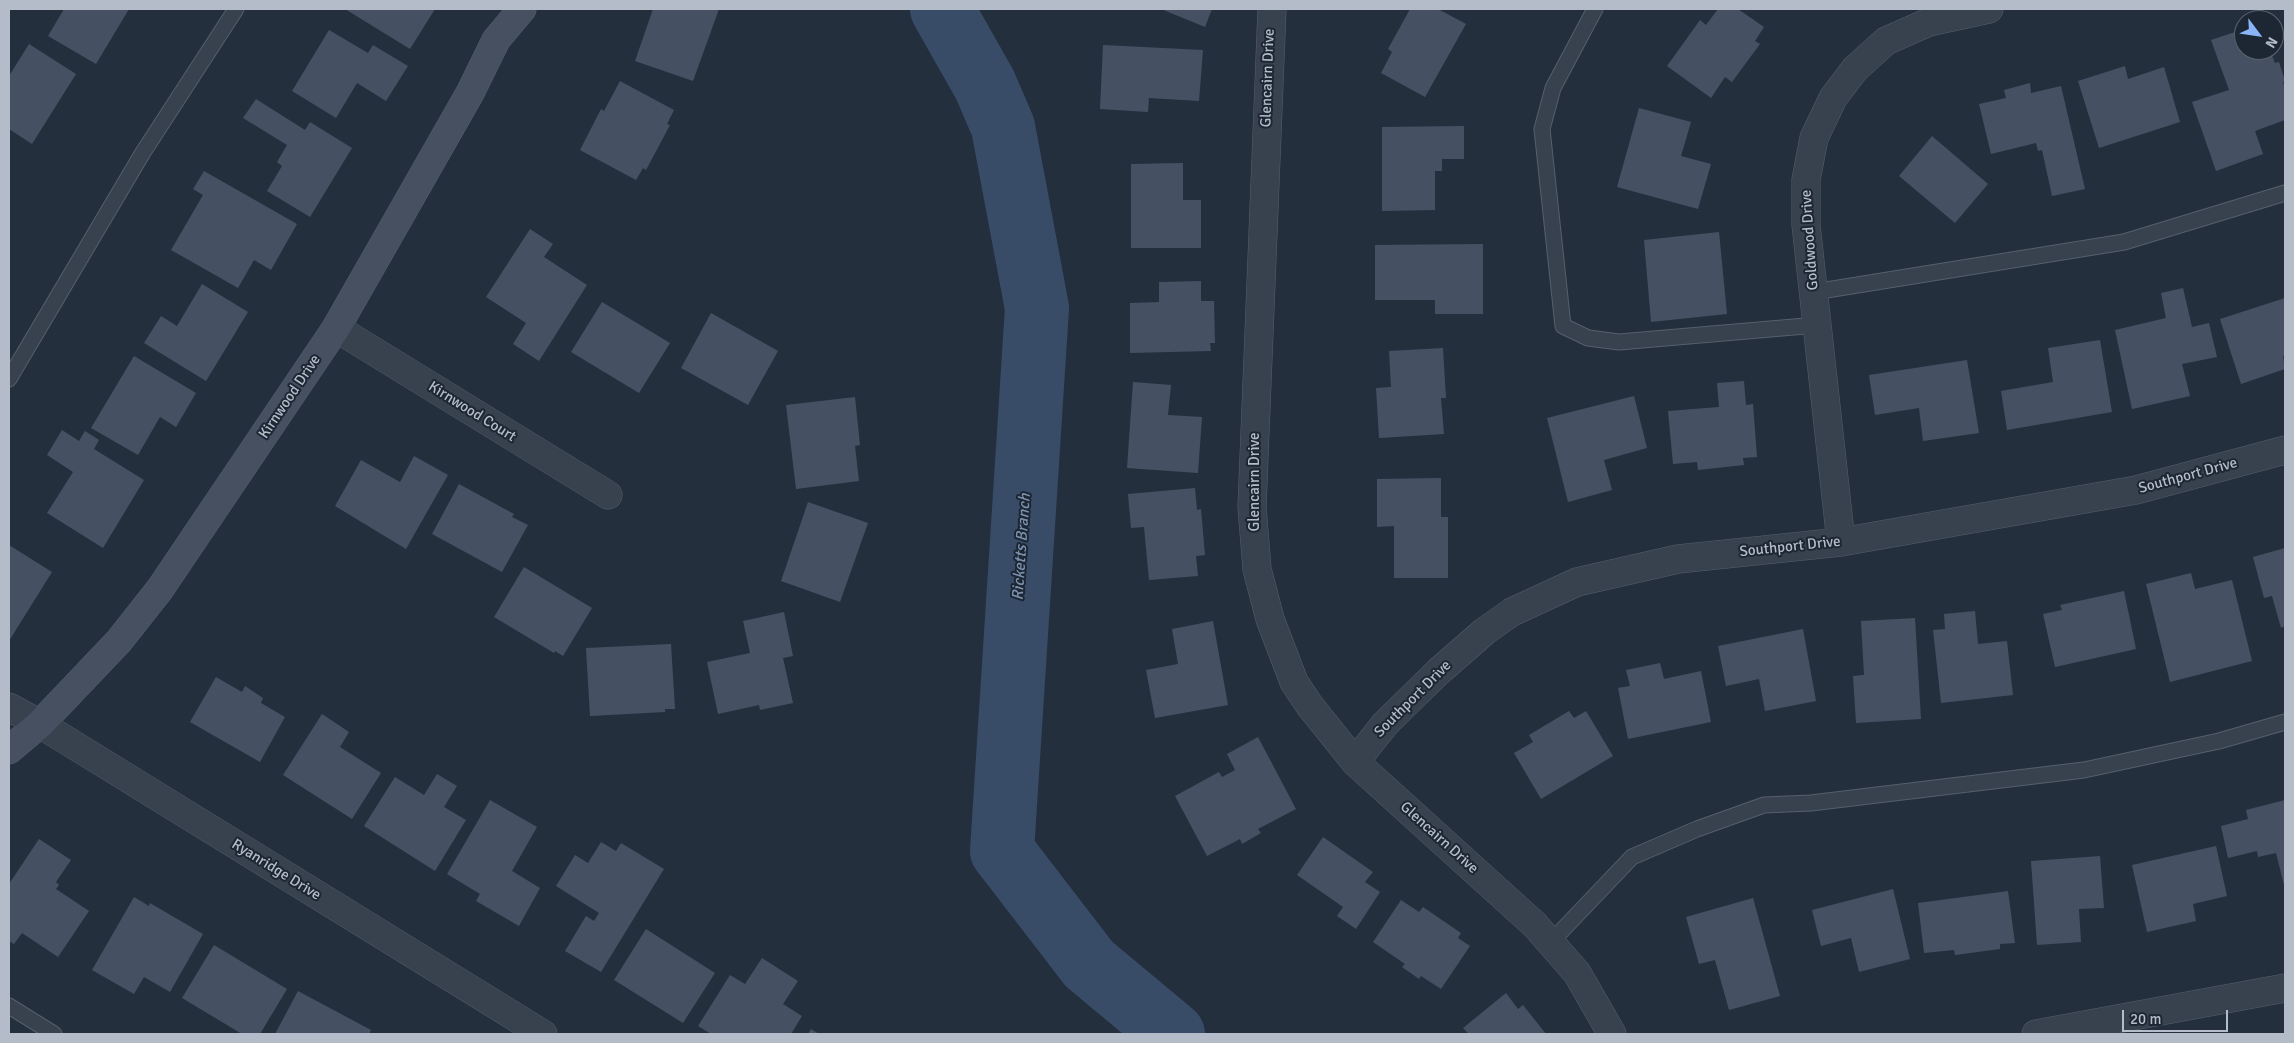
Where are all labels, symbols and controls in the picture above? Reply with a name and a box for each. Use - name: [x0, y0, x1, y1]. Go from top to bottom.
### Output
- north arrow: [2234, 10, 2284, 60]
- street label: Glencairn Drive: [1257, 28, 1279, 128]
- text: N: [2262, 34, 2281, 51]
- street label: Goldwood Drive: [1798, 189, 1822, 291]
- street label: Kirnwood Drive: [255, 352, 325, 442]
- street label: Kirnwood Court: [425, 378, 519, 446]
- street label: Glencairn Drive: [1246, 433, 1264, 531]
- street label: Southport Drive: [2137, 454, 2239, 498]
- water label: Ricketts Branch: [1009, 493, 1035, 601]
- street label: Southport Drive: [1739, 533, 1841, 561]
- street label: Southport Drive: [1371, 657, 1455, 741]
- street label: Glencairn Drive: [1396, 798, 1482, 878]
- street label: Ryanridge Drive: [228, 835, 324, 905]
- scale bar: [2124, 1000, 2230, 1032]
- text: 20 m: [2130, 1010, 2161, 1028]

